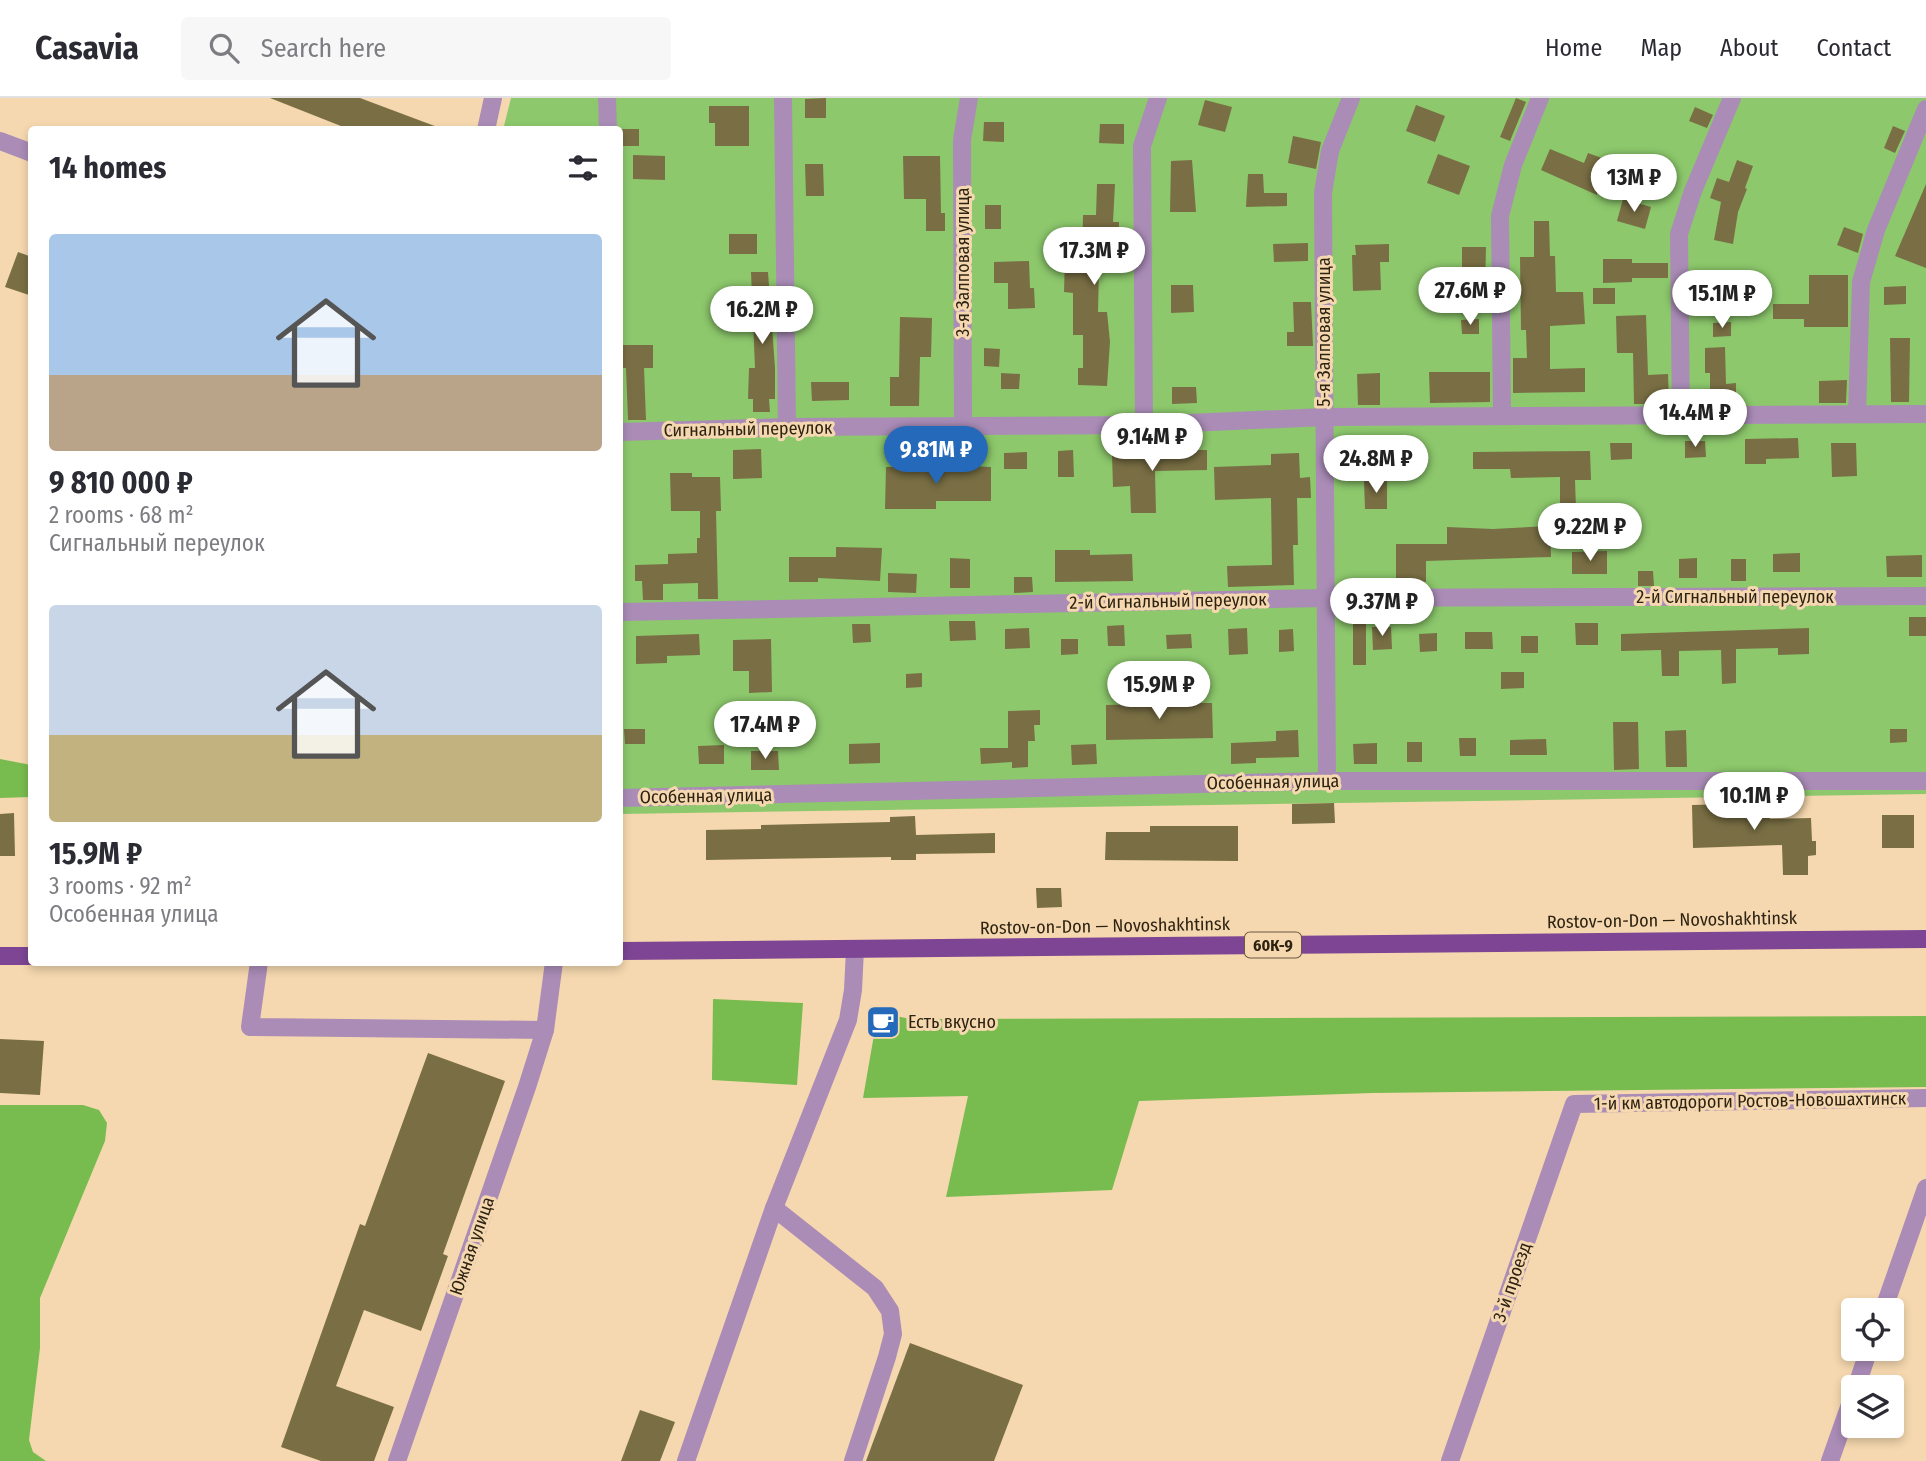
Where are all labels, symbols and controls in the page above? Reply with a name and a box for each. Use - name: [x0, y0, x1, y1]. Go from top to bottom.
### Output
- search box: [181, 17, 671, 80]
- text: Casavia: [35, 28, 139, 68]
- icon: search: [205, 29, 243, 67]
- text: Search here: [261, 33, 386, 64]
- text: Home: [1545, 34, 1602, 62]
- text: Map: [1640, 34, 1682, 62]
- text: About: [1720, 34, 1778, 62]
- text: Contact: [1816, 34, 1891, 62]
- icon: filters: [564, 149, 602, 187]
- text: 14 homes: [49, 150, 166, 186]
- pin: 13M ₽: [1585, 155, 1683, 214]
- text: 13M ₽: [1607, 163, 1661, 191]
- street label: 3-я Залповая улица: [952, 187, 974, 337]
- pin: 17.3M ₽: [1029, 228, 1159, 287]
- text: 17.3M ₽: [1059, 236, 1129, 264]
- street label: 5-я Залповая улица: [1313, 257, 1335, 407]
- pin: 27.6M ₽: [1405, 268, 1535, 327]
- pin: 15.1M ₽: [1657, 271, 1787, 330]
- text: 27.6M ₽: [1434, 276, 1506, 304]
- text: 15.1M ₽: [1688, 279, 1756, 307]
- icon: home: [263, 280, 389, 406]
- pin: 16.2M ₽: [697, 286, 827, 346]
- text: 16.2M ₽: [726, 295, 798, 323]
- pin: 14.4M ₽: [1630, 390, 1760, 449]
- text: 14.4M ₽: [1659, 398, 1731, 426]
- pin: 9.14M ₽: [1087, 414, 1217, 473]
- street label: Сигнальный переулок: [663, 417, 833, 441]
- text: 9.14M ₽: [1117, 422, 1187, 450]
- pin: 9.81M ₽: [871, 426, 1001, 486]
- text: 9.81M ₽: [900, 435, 972, 463]
- pin: 24.8M ₽: [1311, 436, 1441, 495]
- text: 24.8M ₽: [1339, 444, 1413, 472]
- text: 9 810 000 ₽: [49, 465, 193, 501]
- text: 2 rooms · 68 m²: [49, 501, 194, 529]
- pin: 9.22M ₽: [1525, 504, 1655, 563]
- text: 9.22M ₽: [1554, 512, 1626, 540]
- text: Сигнальный переулок: [49, 529, 265, 557]
- pin: 9.37M ₽: [1317, 578, 1447, 638]
- street label: 2-й Сигнальный переулок: [1636, 586, 1834, 608]
- text: 9.37M ₽: [1346, 587, 1418, 615]
- street label: 2-й Сигнальный переулок: [1069, 588, 1267, 614]
- icon: home: [263, 651, 389, 777]
- pin: 15.9M ₽: [1094, 662, 1224, 721]
- text: 15.9M ₽: [1123, 670, 1195, 698]
- pin: 17.4M ₽: [700, 702, 830, 761]
- text: 17.4M ₽: [730, 710, 800, 738]
- street label: Особенная улица: [1207, 770, 1340, 794]
- pin: 10.1M ₽: [1689, 772, 1819, 832]
- text: 10.1M ₽: [1720, 781, 1788, 809]
- street label: Особенная улица: [640, 784, 773, 808]
- text: 15.9M ₽: [49, 836, 142, 872]
- text: 3 rooms · 92 m²: [49, 872, 192, 900]
- text: Особенная улица: [49, 900, 218, 928]
- street label: Rostov-on-Don — Novoshakhtinsk: [1547, 907, 1798, 933]
- street label: Rostov-on-Don — Novoshakhtinsk: [980, 913, 1231, 939]
- road number: 60К-9: [1245, 932, 1301, 958]
- cafe icon: Есть вкусно: [864, 1003, 902, 1041]
- place label: Есть вкусно: [908, 1011, 996, 1033]
- street label: 1-й км автодороги Ростов-Новошахтинск: [1594, 1087, 1907, 1115]
- street label: Южная улица: [445, 1194, 499, 1298]
- street label: 3-й проезд: [1488, 1239, 1536, 1325]
- map controls: [1841, 1298, 1904, 1438]
- button: locate: [1841, 1298, 1904, 1361]
- button: layers: [1841, 1375, 1904, 1438]

